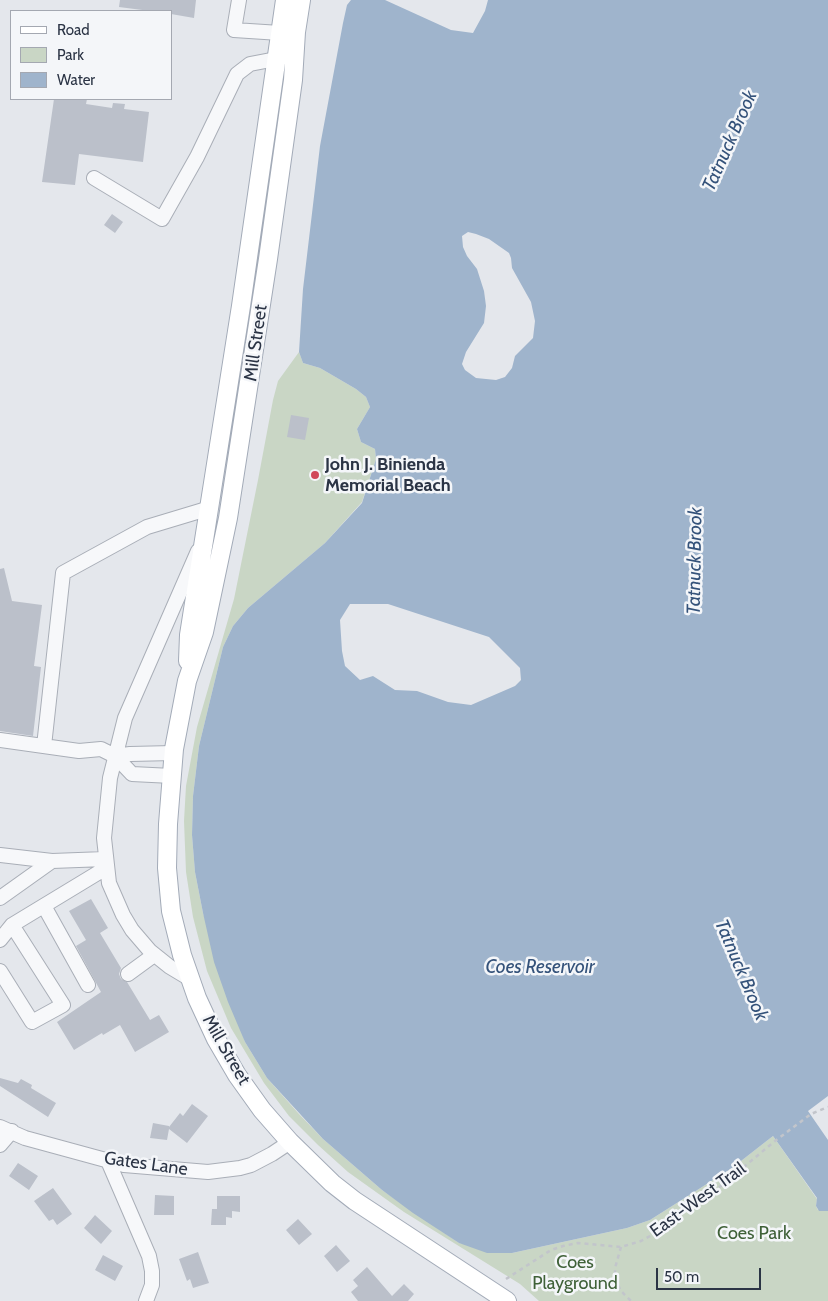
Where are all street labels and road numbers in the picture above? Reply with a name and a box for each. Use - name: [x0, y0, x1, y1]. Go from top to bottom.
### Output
- street label: Mill Street: [240, 303, 272, 383]
- street label: Mill Street: [197, 1011, 255, 1089]
- street label: Gates Lane: [103, 1147, 189, 1181]
- street label: East-West Trail: [646, 1158, 750, 1242]

